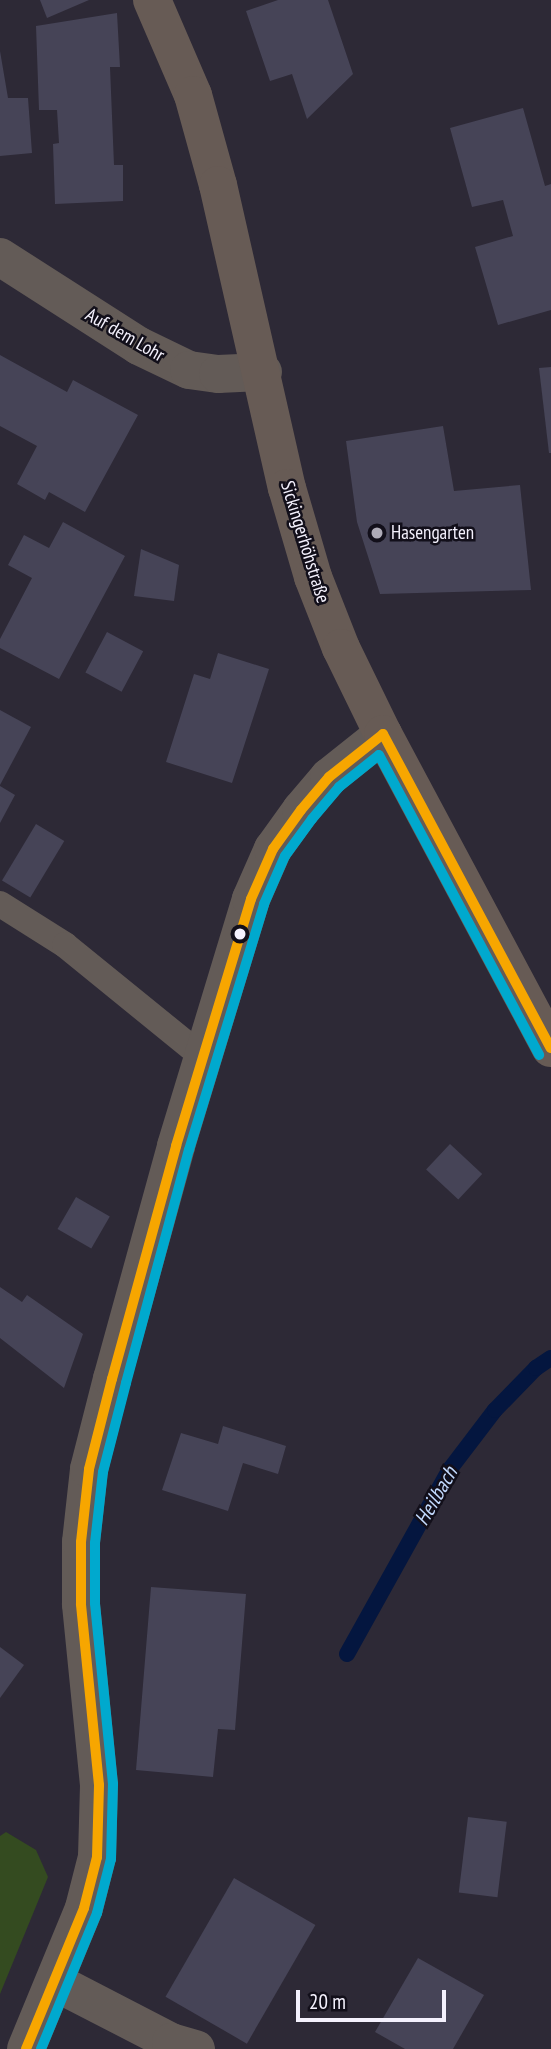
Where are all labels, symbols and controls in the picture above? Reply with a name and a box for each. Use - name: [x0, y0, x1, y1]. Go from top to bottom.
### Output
- street label: Auf dem Lohr: [81, 303, 169, 367]
- street label: Sickingerhöhstraße: [276, 478, 334, 606]
- place label: Hasengarten: [391, 522, 474, 544]
- marker: Hasengarten: [369, 525, 385, 541]
- unlabelled marker: [233, 927, 247, 941]
- water label: Heilbach: [409, 1462, 463, 1530]
- scale bar: [299, 1976, 449, 2020]
- text: 20 m: [309, 1988, 346, 2015]

